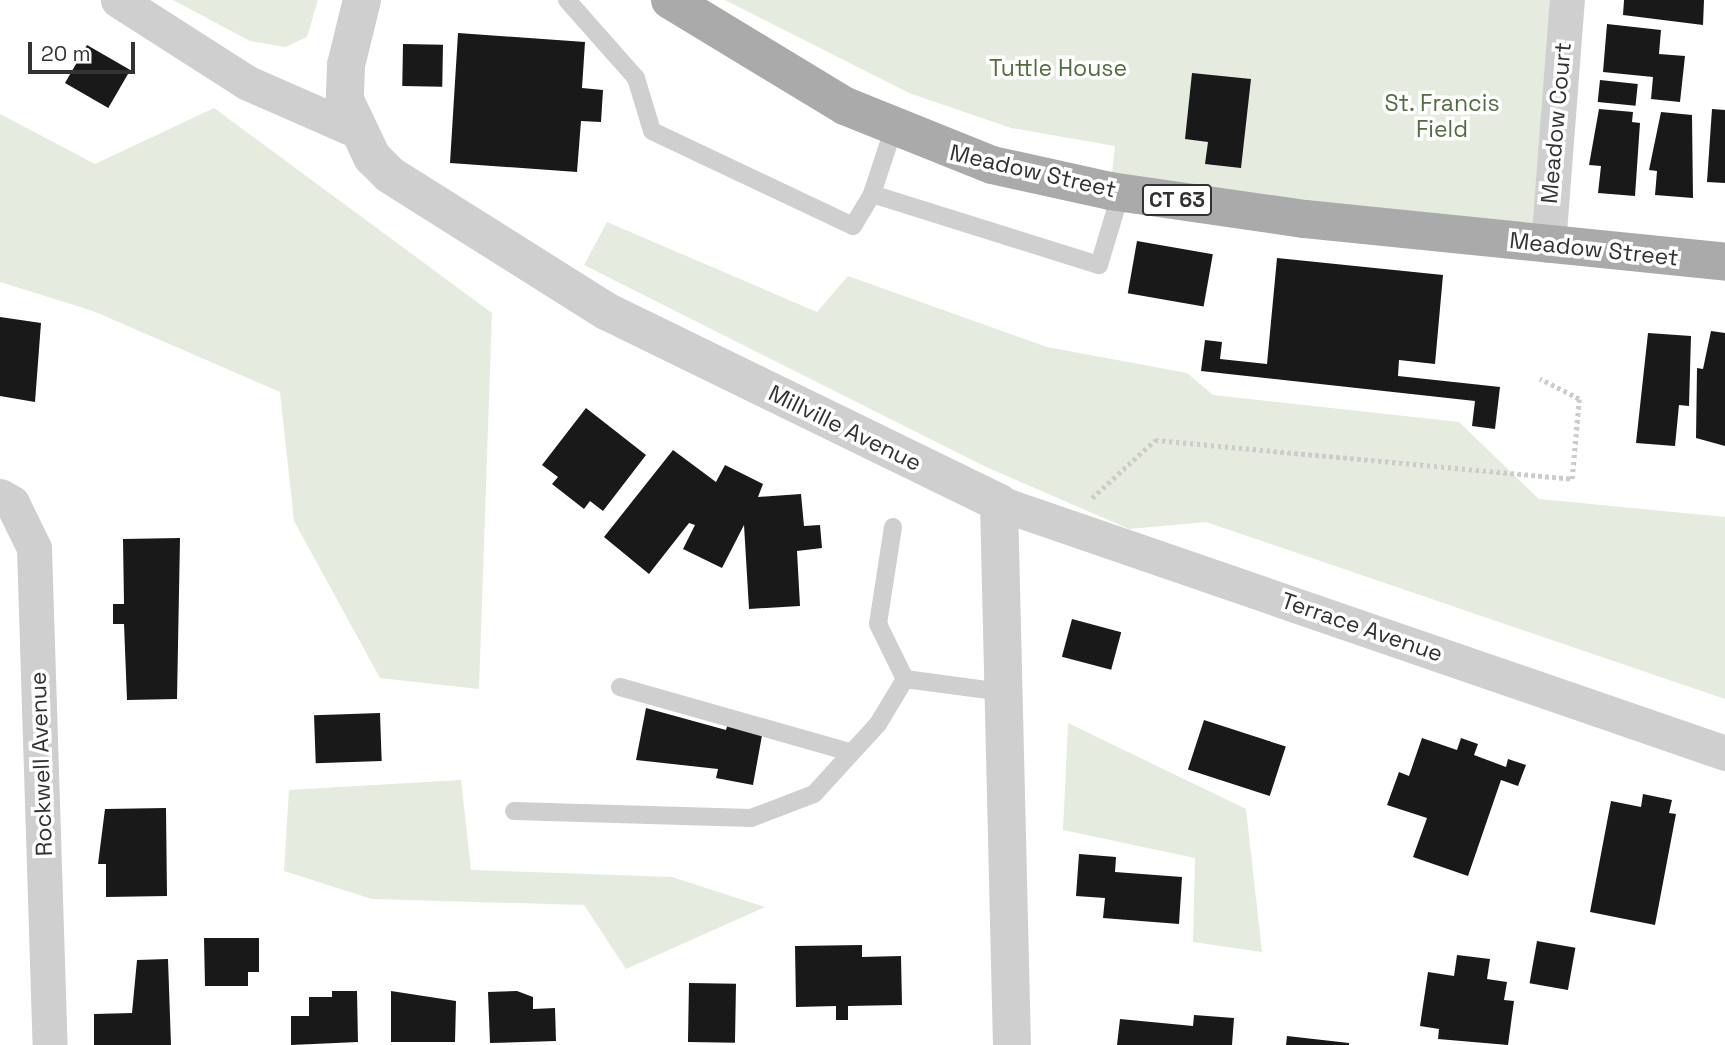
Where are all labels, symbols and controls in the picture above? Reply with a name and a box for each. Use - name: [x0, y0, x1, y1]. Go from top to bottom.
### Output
- scale bar: [32, 28, 138, 72]
- text: 20 m: [41, 40, 91, 67]
- street label: Meadow Court: [1535, 41, 1577, 205]
- park label: Tuttle House: [989, 54, 1127, 82]
- park label: St. Francis Field: [1384, 89, 1500, 143]
- street label: Meadow Street: [947, 138, 1119, 204]
- road number: CT 63: [1140, 182, 1214, 218]
- street label: Meadow Street: [1508, 226, 1680, 272]
- street label: Millville Avenue: [764, 379, 926, 477]
- street label: Terrace Avenue: [1278, 586, 1446, 668]
- street label: Rockwell Avenue: [24, 671, 58, 857]

